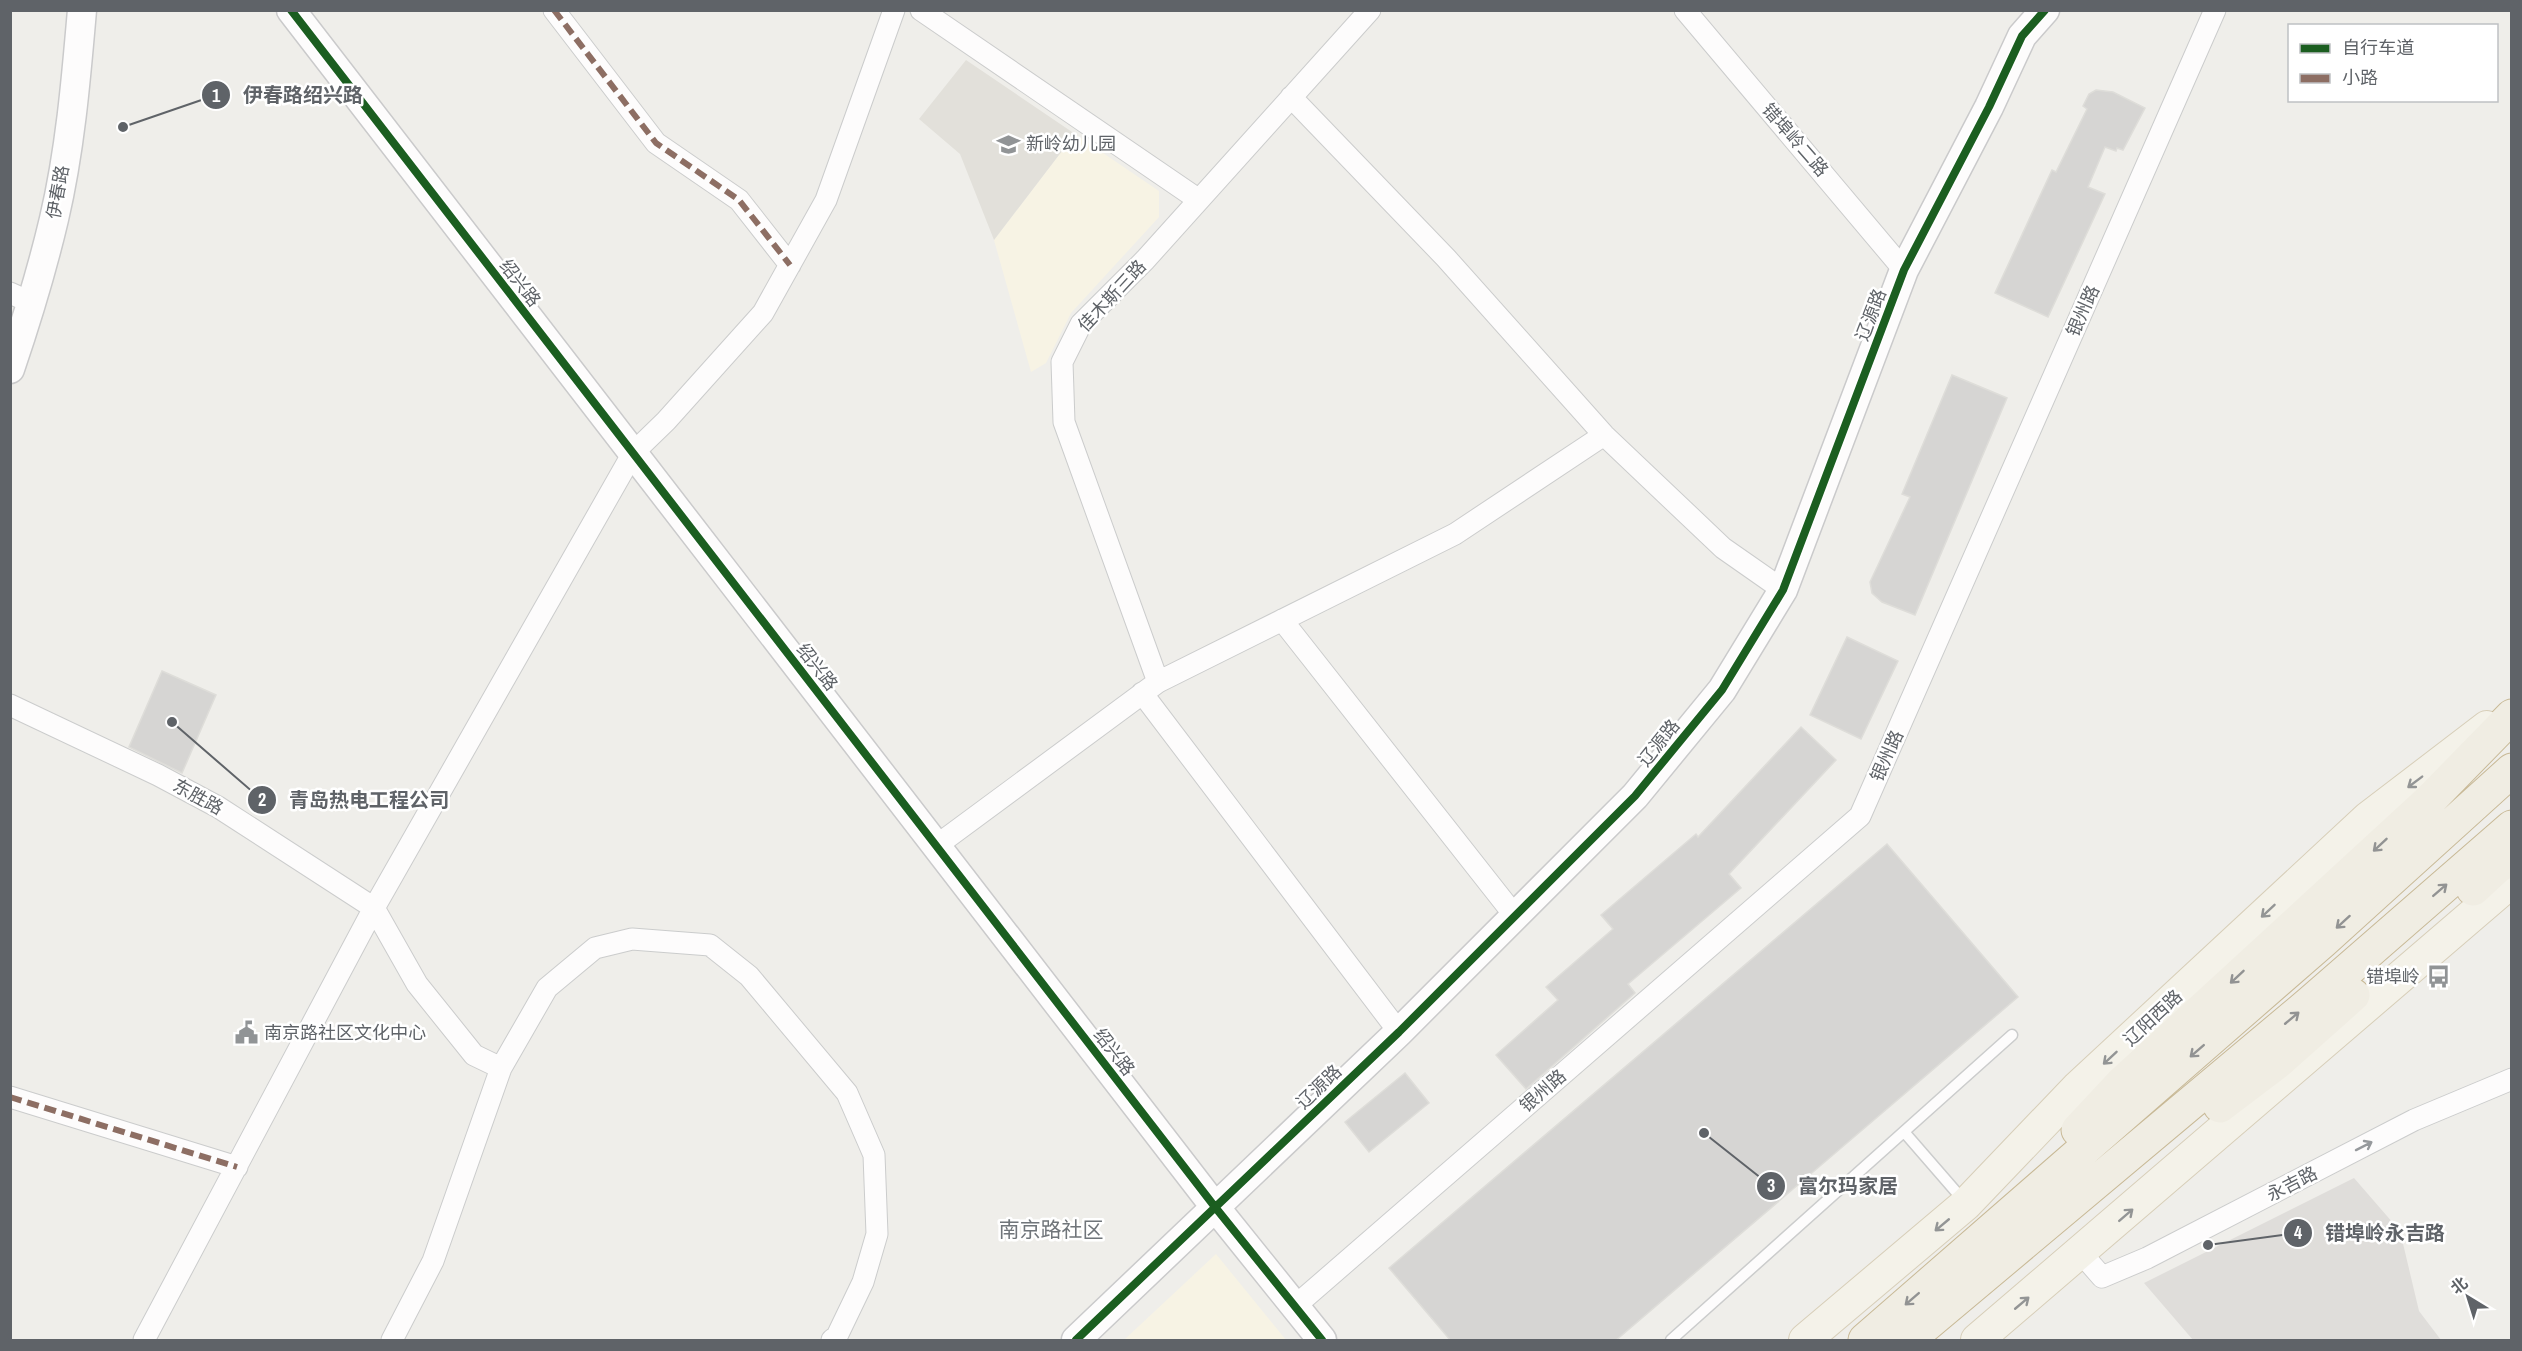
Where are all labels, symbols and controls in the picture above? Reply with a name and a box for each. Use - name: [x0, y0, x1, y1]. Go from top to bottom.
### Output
- legend: [2288, 24, 2498, 102]
- text: 自行车道: [2342, 35, 2414, 60]
- text: 小路: [2342, 65, 2378, 90]
- callout: 伊春路绍兴路: [201, 76, 375, 114]
- text: 伊春路绍兴路: [243, 81, 363, 108]
- text: 1: [212, 83, 221, 108]
- street label: 错埠岭二路: [1756, 98, 1834, 182]
- school or university icon: 新岭幼儿园: [995, 131, 1021, 157]
- place label: 新岭幼儿园: [1026, 131, 1116, 156]
- street label: 伊春路: [41, 163, 75, 221]
- street label: 绍兴路: [494, 254, 547, 312]
- street label: 佳木斯三路: [1072, 254, 1151, 337]
- street label: 银州路: [2060, 281, 2105, 341]
- street label: 辽源路: [1849, 285, 1892, 345]
- street label: 绍兴路: [791, 638, 844, 696]
- street label: 辽源路: [1632, 714, 1685, 772]
- street label: 银州路: [1864, 726, 1909, 786]
- street label: 东胜路: [169, 773, 228, 821]
- one-way arrow: [2407, 776, 2423, 788]
- callout: 青岛热电工程公司: [247, 781, 461, 819]
- text: 青岛热电工程公司: [289, 786, 449, 813]
- text: 2: [258, 787, 266, 812]
- one-way arrow: [2373, 838, 2388, 852]
- one-way arrow: [2432, 883, 2447, 897]
- one-way arrow: [2261, 904, 2276, 918]
- one-way arrow: [2336, 915, 2351, 929]
- place label: 错埠岭: [2366, 964, 2420, 989]
- bus stop icon: 错埠岭: [2425, 964, 2451, 990]
- one-way arrow: [2229, 970, 2244, 984]
- street label: 辽阳西路: [2118, 984, 2188, 1051]
- one-way arrow: [2284, 1011, 2299, 1025]
- public building icon: 南京路社区文化中心: [233, 1020, 259, 1046]
- place label: 南京路社区文化中心: [264, 1020, 426, 1045]
- street label: 绍兴路: [1088, 1023, 1141, 1081]
- one-way arrow: [2190, 1044, 2205, 1058]
- one-way arrow: [2103, 1050, 2118, 1064]
- street label: 辽源路: [1291, 1059, 1347, 1114]
- street label: 银州路: [1514, 1063, 1571, 1118]
- one-way arrow: [2355, 1140, 2373, 1152]
- street label: 永吉路: [2262, 1160, 2322, 1207]
- callout: 富尔玛家居: [1756, 1167, 1910, 1205]
- text: 富尔玛家居: [1798, 1172, 1898, 1199]
- text: 3: [1767, 1173, 1775, 1198]
- one-way arrow: [2118, 1208, 2133, 1222]
- callout: 错埠岭永吉路: [2283, 1214, 2457, 1252]
- district label: 南京路社区: [999, 1215, 1104, 1244]
- one-way arrow: [1934, 1218, 1950, 1231]
- text: 错埠岭永吉路: [2325, 1219, 2445, 1246]
- text: 4: [2294, 1220, 2303, 1245]
- north arrow: [2438, 1267, 2498, 1327]
- text: 北: [2446, 1272, 2472, 1299]
- one-way arrow: [1905, 1292, 1920, 1306]
- one-way arrow: [2014, 1296, 2029, 1310]

